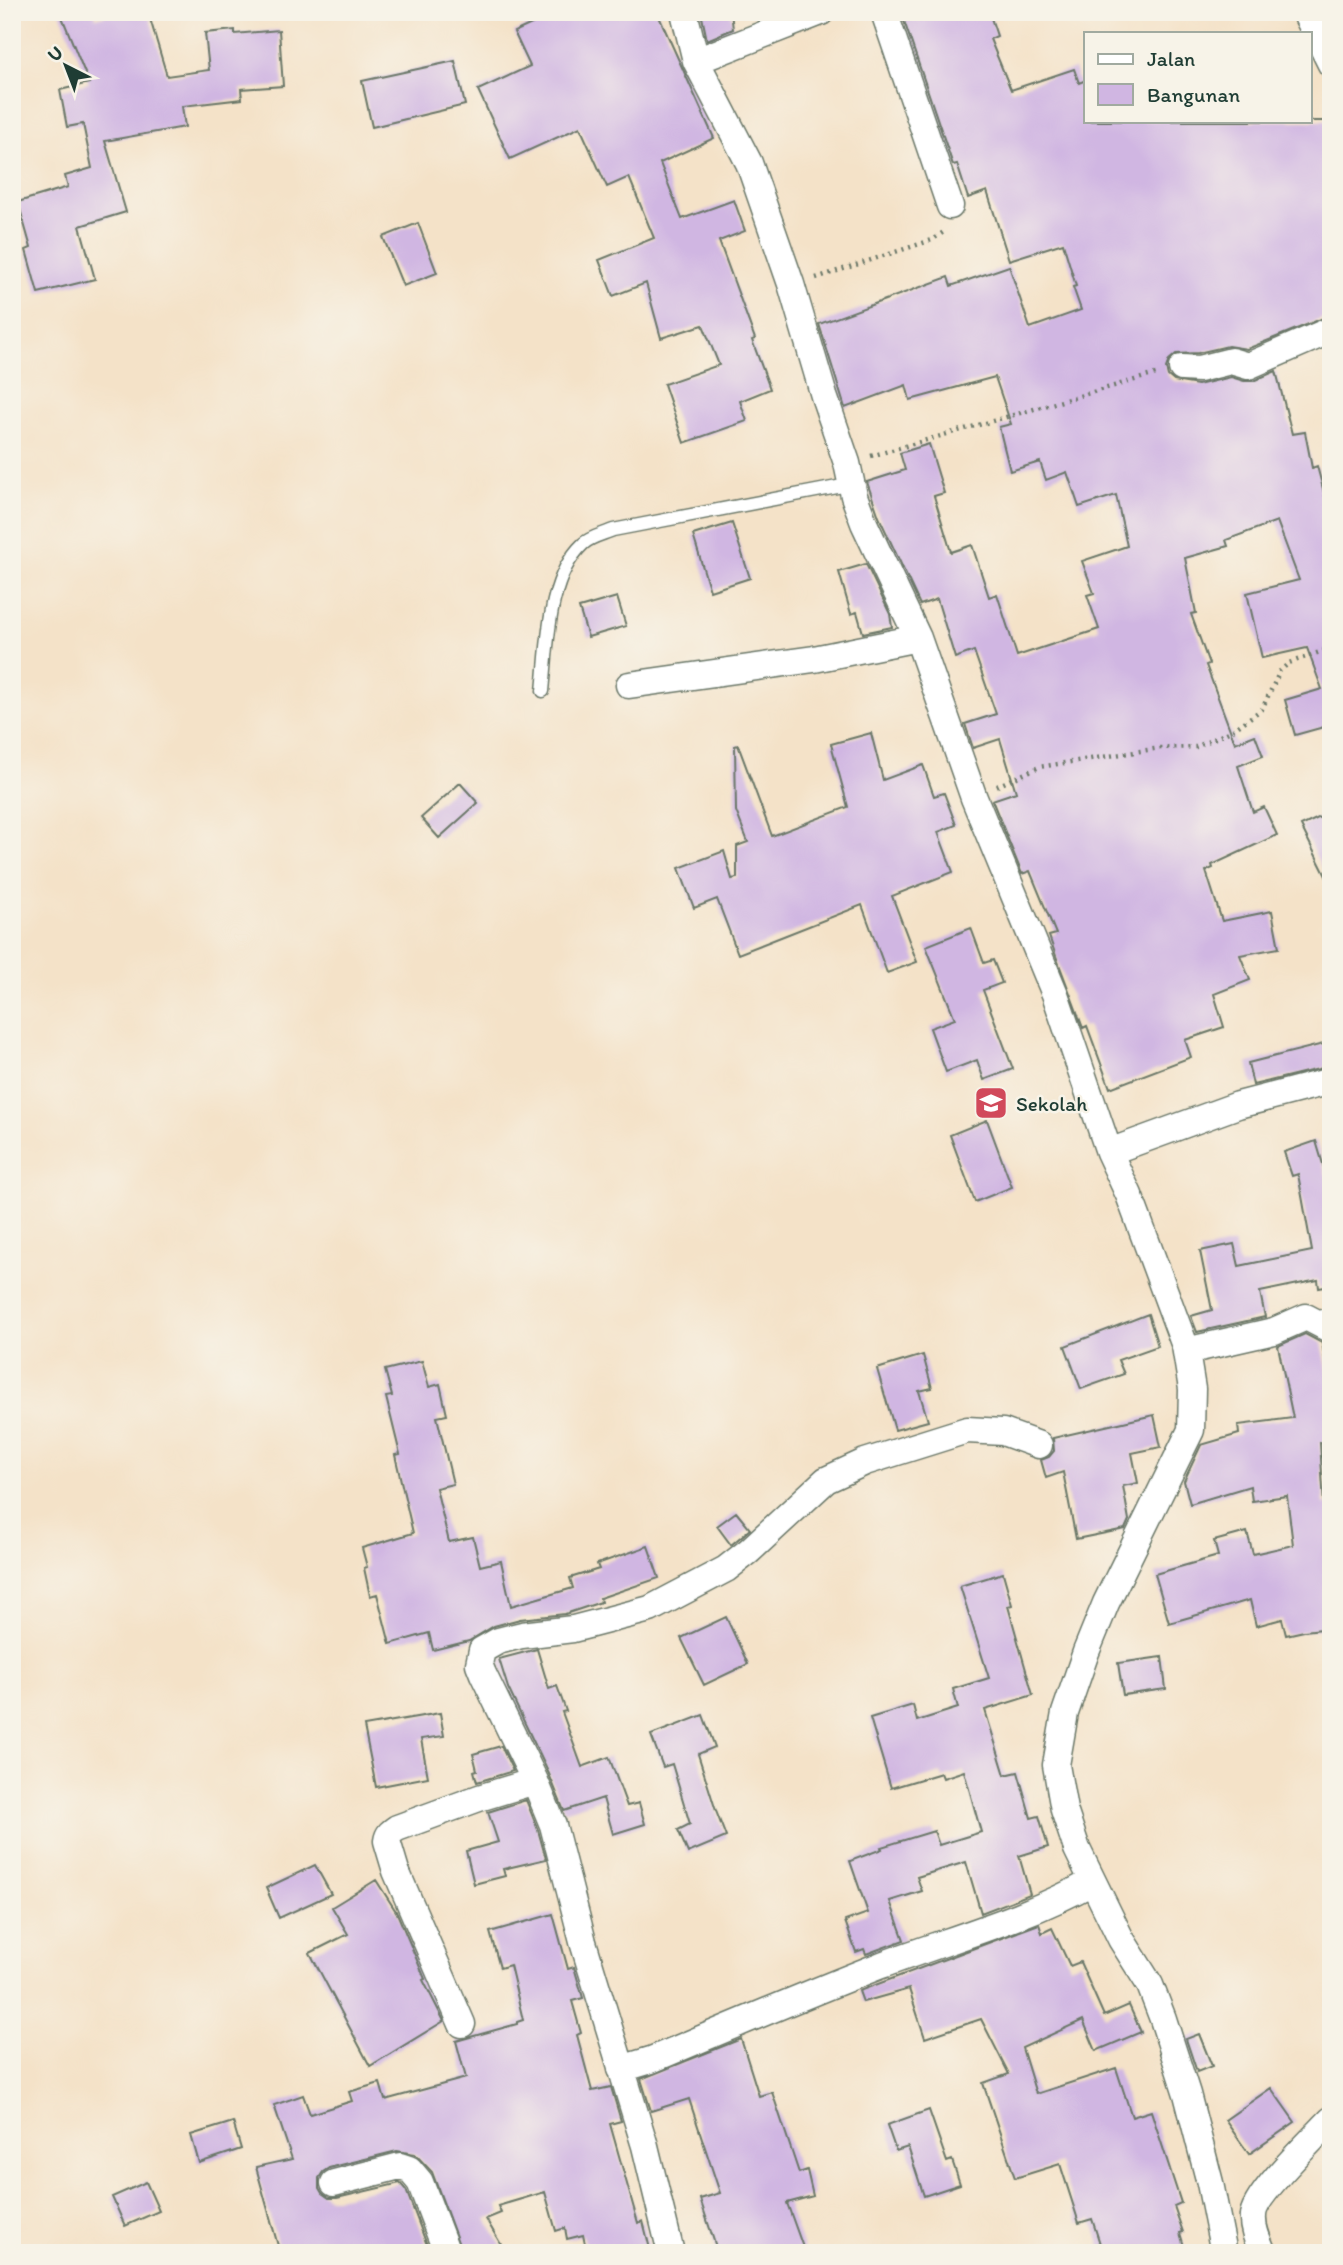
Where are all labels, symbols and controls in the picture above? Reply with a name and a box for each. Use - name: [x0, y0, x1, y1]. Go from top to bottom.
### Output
- north arrow: [32, 32, 102, 102]
- legend: [1084, 32, 1312, 122]
- text: U: [43, 41, 67, 67]
- text: Jalan: [1147, 46, 1195, 71]
- text: Bangunan: [1147, 82, 1240, 107]
- school or university icon: Sekolah: [972, 1084, 1010, 1122]
- place label: Sekolah: [1016, 1091, 1087, 1116]

